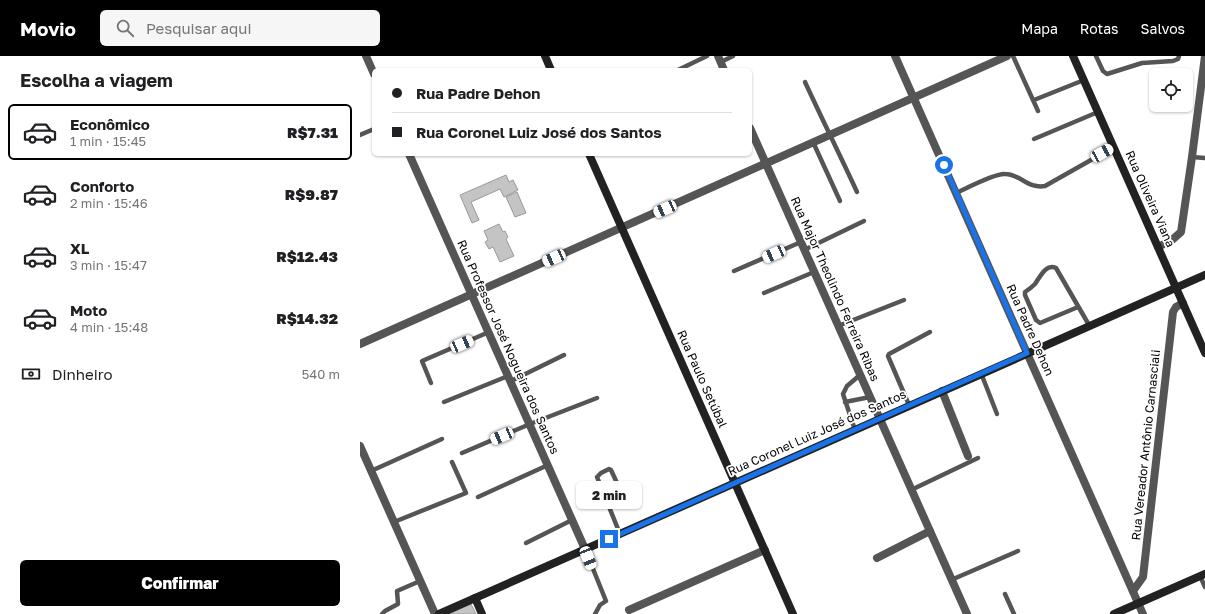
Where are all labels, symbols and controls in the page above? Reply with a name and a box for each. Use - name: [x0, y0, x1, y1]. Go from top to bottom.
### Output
- search box: [100, 10, 380, 46]
- text: Movio: [20, 17, 76, 40]
- icon: search: [114, 17, 136, 39]
- text: Pesquisar aqui: [146, 19, 251, 37]
- text: Mapa: [1021, 20, 1058, 37]
- text: Rotas: [1080, 20, 1119, 37]
- text: Salvos: [1141, 20, 1185, 37]
- map controls: [1149, 68, 1193, 112]
- button: locate: [1149, 68, 1193, 112]
- text: Escolha a viagem: [20, 69, 173, 91]
- text: Rua Padre Dehon: [416, 84, 540, 102]
- icon: car: [22, 114, 58, 150]
- text: Econômico: [70, 115, 150, 133]
- text: R$7.31: [287, 123, 338, 141]
- text: Rua Coronel Luiz José dos Santos: [416, 123, 662, 141]
- text: 1 min · 15:45: [70, 133, 146, 149]
- car: [1089, 142, 1115, 164]
- street label: Rua Oliveira Viana: [1122, 148, 1178, 249]
- route start: [935, 156, 953, 174]
- icon: car: [22, 176, 58, 212]
- text: Conforto: [70, 177, 134, 195]
- text: R$9.87: [285, 185, 338, 203]
- street label: Rua Major Theolindo Ferreira Ribas: [788, 194, 883, 384]
- text: 2 min · 15:46: [70, 195, 148, 211]
- car: [652, 199, 678, 219]
- street label: Rua Professor José Nogueira dos Santos: [454, 237, 563, 456]
- icon: car: [22, 238, 58, 274]
- text: XL: [70, 239, 89, 257]
- car: [761, 244, 787, 264]
- text: R$12.43: [276, 247, 338, 265]
- car: [541, 248, 567, 268]
- text: 3 min · 15:47: [70, 257, 147, 273]
- street label: Rua Padre Dehon: [1004, 282, 1057, 378]
- icon: car: [22, 300, 58, 336]
- text: Moto: [70, 301, 107, 319]
- text: R$14.32: [276, 309, 338, 327]
- text: 4 min · 15:48: [70, 319, 148, 335]
- street label: Rua Paulo Setúbal: [674, 328, 731, 430]
- car: [449, 334, 475, 354]
- street label: Rua Vereador Antônio Carnasciali: [1128, 349, 1163, 541]
- icon: cash: [20, 363, 42, 385]
- text: Dinheiro: [52, 365, 112, 383]
- text: 540 m: [302, 366, 340, 382]
- street label: Rua Coronel Luiz José dos Santos: [725, 386, 908, 479]
- car: [489, 426, 515, 446]
- callout: 2 min: [576, 481, 642, 509]
- text: 2 min: [592, 487, 626, 503]
- route end: [600, 530, 618, 548]
- car: [578, 545, 598, 571]
- button: Confirmar: [20, 560, 340, 606]

